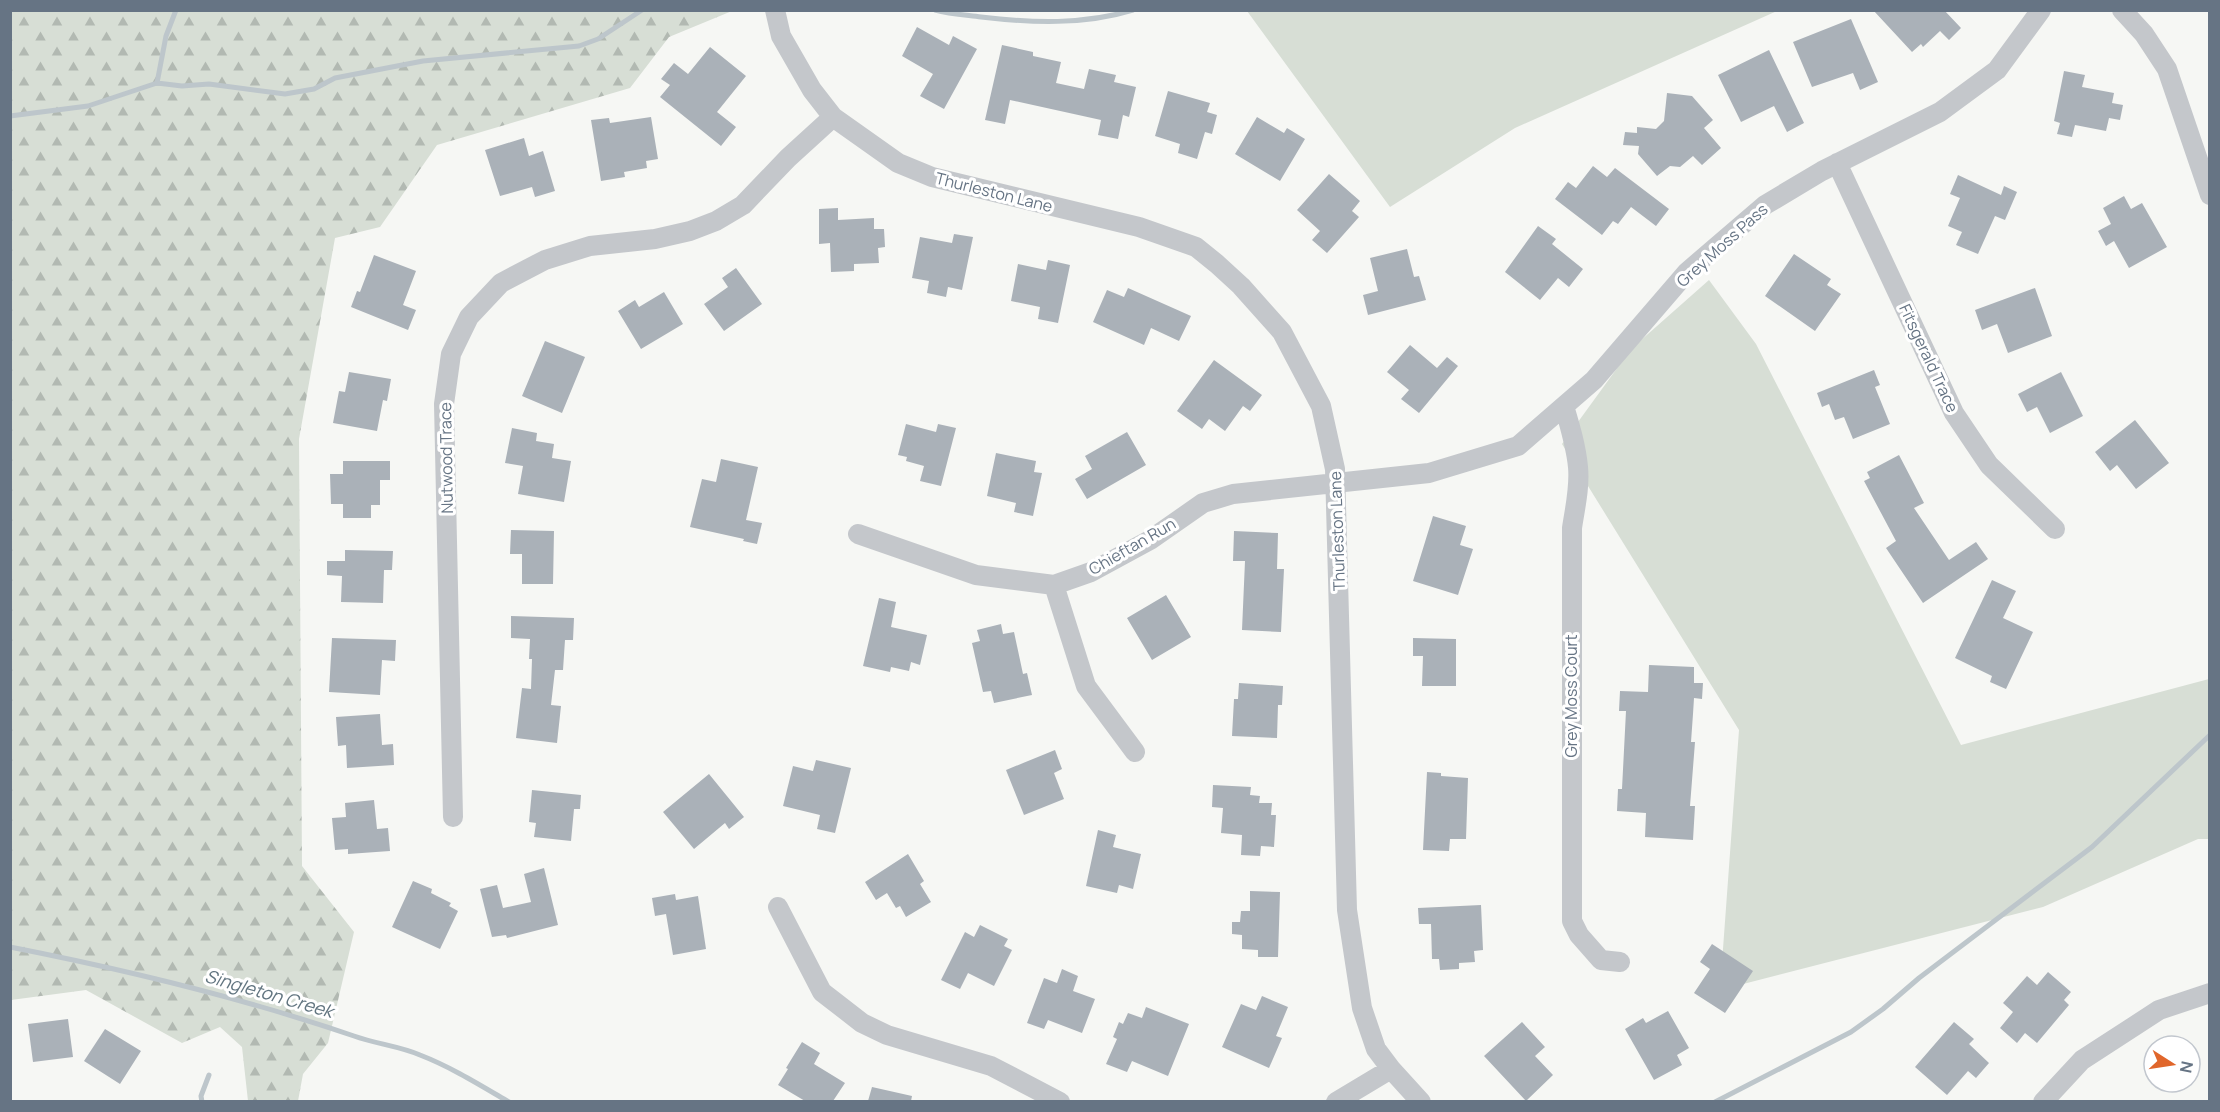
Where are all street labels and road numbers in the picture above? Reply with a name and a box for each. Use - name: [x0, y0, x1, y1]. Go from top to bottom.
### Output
- street label: Thurleston Lane: [933, 167, 1055, 217]
- street label: Grey Moss Pass: [1672, 198, 1772, 292]
- street label: Fitsgerald Trace: [1894, 300, 1964, 416]
- street label: Nutwood Trace: [434, 402, 458, 514]
- street label: Thurleston Lane: [1324, 471, 1350, 591]
- street label: Chieftan Run: [1085, 512, 1179, 580]
- street label: Grey Moss Court: [1560, 634, 1582, 758]

